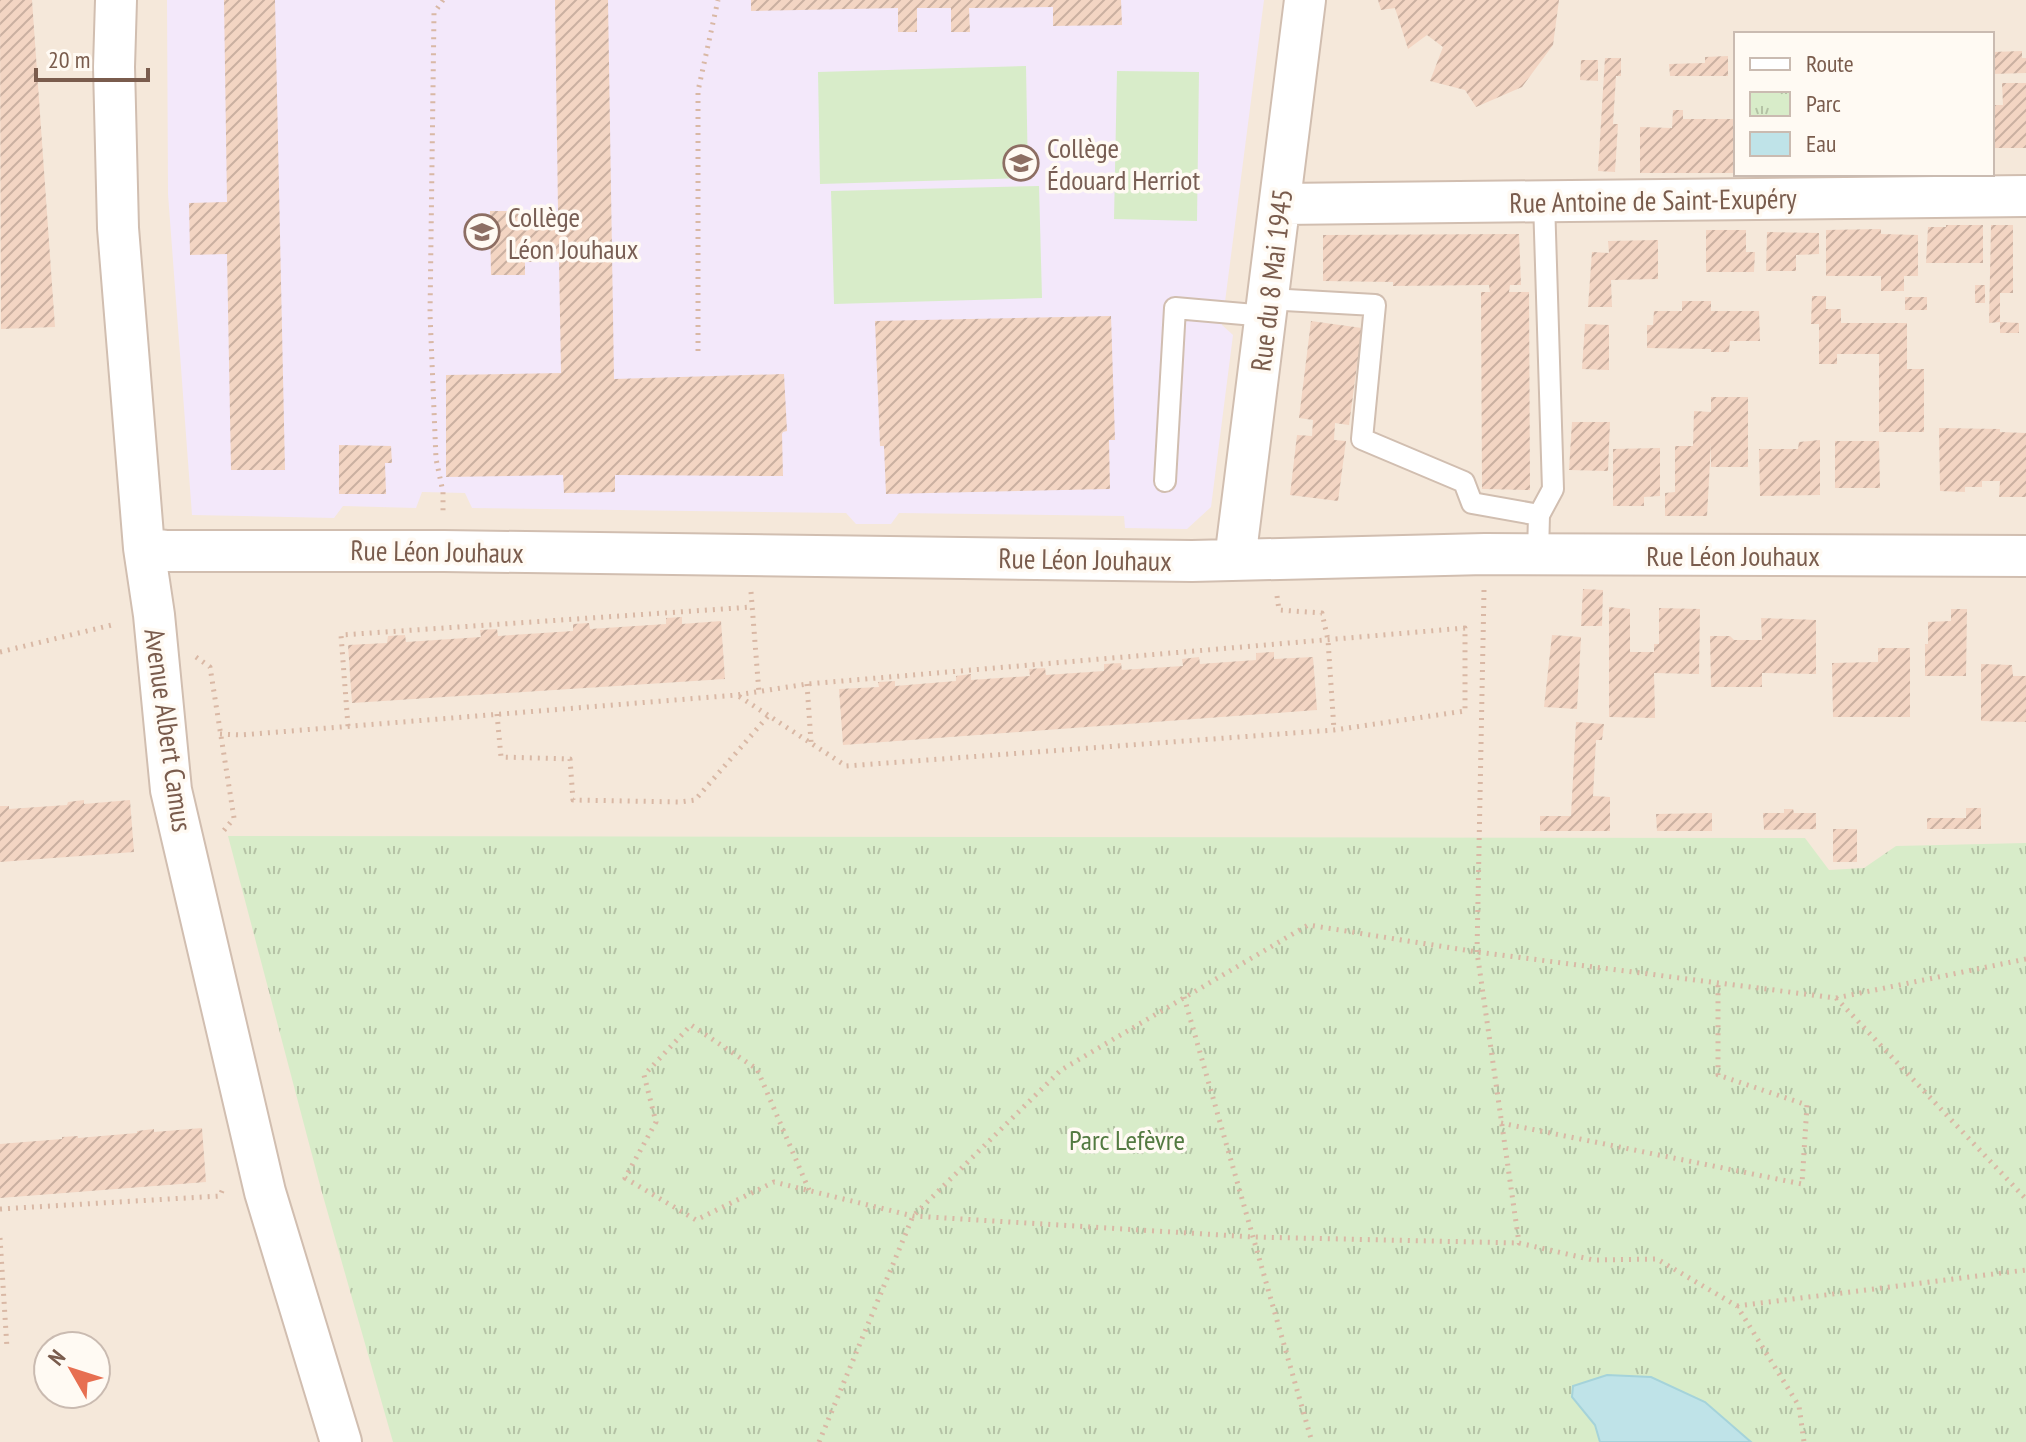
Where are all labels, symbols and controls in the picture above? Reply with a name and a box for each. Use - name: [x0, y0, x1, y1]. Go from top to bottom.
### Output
- scale bar: [36, 32, 148, 82]
- legend: [1734, 32, 1994, 176]
- text: 20 m: [48, 44, 90, 75]
- text: Route: [1806, 48, 1854, 79]
- text: Parc: [1806, 88, 1841, 119]
- text: Eau: [1806, 128, 1836, 159]
- place label: Collège Édouard Herriot: [1047, 129, 1200, 198]
- school or university icon: Collège Édouard Herriot: [1002, 144, 1040, 182]
- street label: Rue Antoine de Saint-Exupéry: [1509, 179, 1797, 221]
- street label: Rue du 8 Mai 1945: [1241, 187, 1301, 373]
- place label: Collège Léon Jouhaux: [508, 198, 638, 267]
- school or university icon: Collège Léon Jouhaux: [463, 213, 501, 251]
- street label: Rue Léon Jouhaux: [350, 531, 524, 571]
- street label: Rue Léon Jouhaux: [1646, 537, 1820, 574]
- street label: Rue Léon Jouhaux: [998, 539, 1172, 579]
- street label: Avenue Albert Camus: [136, 626, 202, 834]
- park label: Parc Lefèvre: [1069, 1121, 1185, 1158]
- north arrow: [32, 1330, 112, 1410]
- text: N: [42, 1344, 71, 1371]

